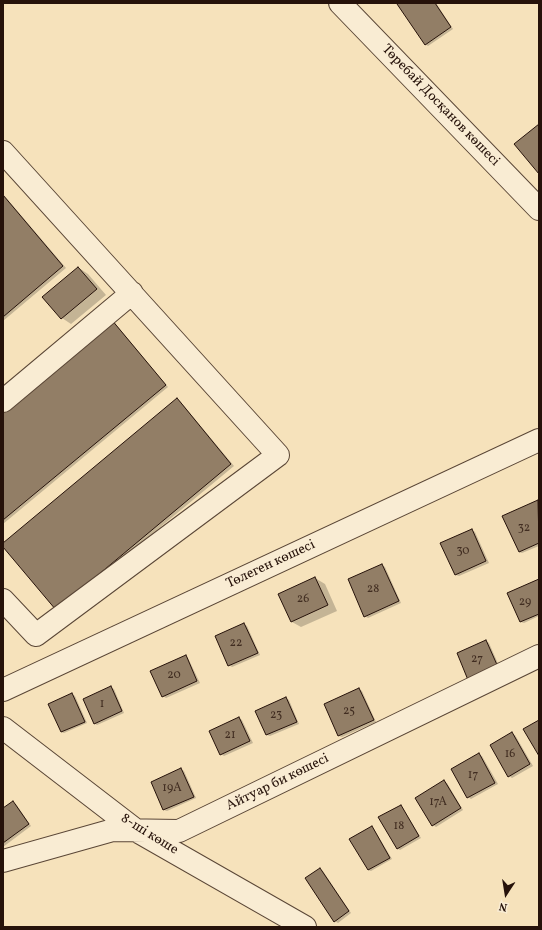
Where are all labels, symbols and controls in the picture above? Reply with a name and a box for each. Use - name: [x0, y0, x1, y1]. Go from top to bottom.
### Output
- street label: Төребай Досқанов көшесі: [377, 42, 503, 170]
- house number: 32: [518, 522, 530, 536]
- street label: Төлеген көшесі: [224, 537, 318, 593]
- house number: 30: [456, 545, 470, 559]
- house number: 28: [367, 583, 379, 597]
- house number: 26: [297, 593, 309, 607]
- house number: 29: [519, 596, 531, 610]
- house number: 22: [230, 637, 242, 651]
- house number: 27: [471, 653, 483, 667]
- house number: 20: [167, 669, 181, 683]
- house number: 1: [100, 698, 104, 712]
- house number: 25: [343, 705, 355, 719]
- house number: 23: [270, 709, 282, 723]
- house number: 21: [224, 729, 236, 743]
- house number: 16: [505, 748, 515, 762]
- street label: Айтуар би көшесі: [224, 751, 332, 815]
- house number: 17: [468, 769, 478, 783]
- house number: 19А: [162, 782, 182, 796]
- house number: 17А: [429, 796, 447, 810]
- street label: 8-шi көше: [117, 811, 181, 859]
- house number: 18: [394, 820, 404, 834]
- north arrow: [486, 874, 526, 914]
- text: N: [498, 898, 509, 914]

